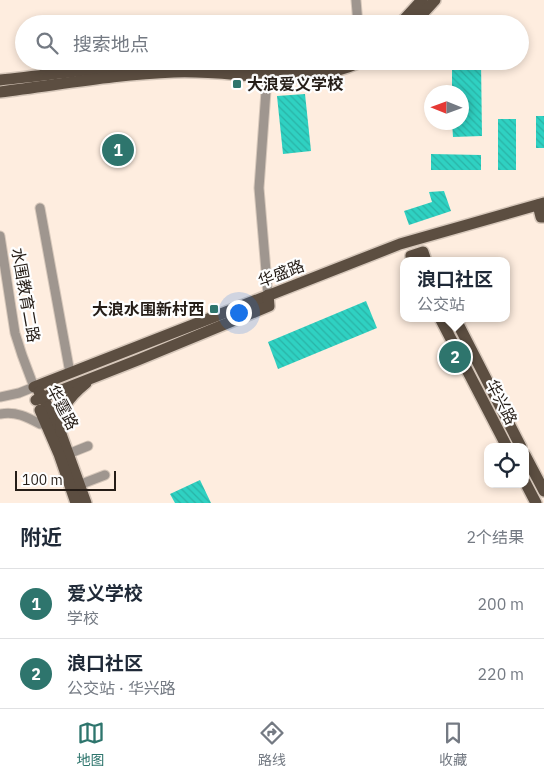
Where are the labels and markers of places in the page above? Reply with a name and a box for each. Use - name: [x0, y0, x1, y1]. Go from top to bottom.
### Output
- place label: 大浪爱义学校: [247, 74, 344, 94]
- marker: 大浪爱义学校: [231, 78, 243, 90]
- pin: 1: [102, 131, 134, 169]
- place label: 大浪水围新村西: [92, 299, 204, 319]
- marker: 大浪水围新村西: [208, 303, 220, 315]
- pin: 2: [439, 338, 471, 376]

